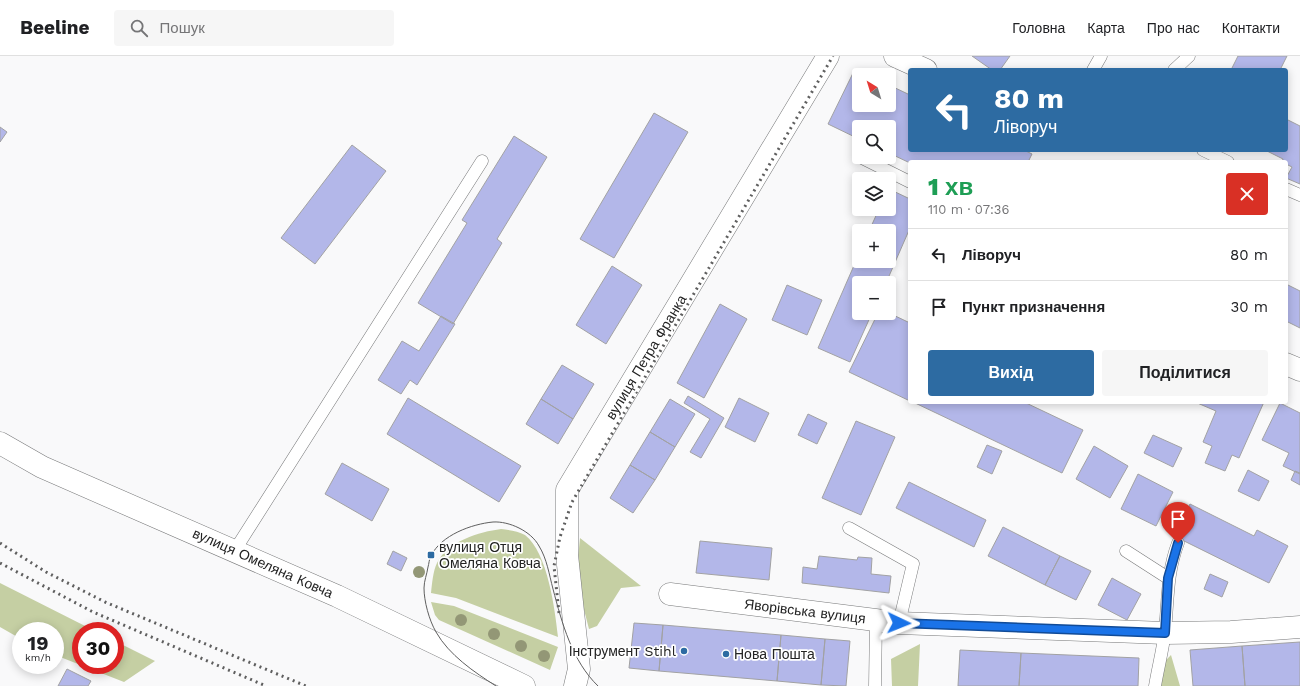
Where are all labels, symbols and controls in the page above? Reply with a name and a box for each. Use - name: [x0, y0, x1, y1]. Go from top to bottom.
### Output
- search box: [114, 10, 394, 46]
- text: Beeline: [20, 16, 90, 39]
- icon: search: [128, 17, 150, 39]
- text: Пошук: [160, 19, 205, 37]
- text: Головна: [1012, 20, 1065, 36]
- text: Карта: [1087, 20, 1125, 36]
- text: Про нас: [1147, 20, 1200, 36]
- text: Контакти: [1222, 20, 1280, 36]
- north arrow: [852, 68, 896, 112]
- map controls: [852, 68, 896, 320]
- text: 80 m: [994, 82, 1064, 115]
- icon: left: [928, 84, 980, 136]
- text: Ліворуч: [994, 116, 1057, 137]
- button: search: [852, 120, 896, 164]
- button: layers: [852, 172, 896, 216]
- text: 1 хв: [928, 173, 973, 201]
- button: close: [1226, 173, 1268, 215]
- text: 110 m · 07:36: [928, 202, 1009, 217]
- button: +: [852, 224, 896, 268]
- icon: left: [928, 244, 950, 266]
- text: Ліворуч: [962, 246, 1021, 264]
- text: 80 m: [1230, 246, 1268, 264]
- button: −: [852, 276, 896, 320]
- street label: вулиця Петра Франка: [602, 292, 690, 422]
- icon: arrive: [928, 296, 950, 318]
- text: Пункт призначення: [962, 298, 1105, 316]
- text: 30 m: [1231, 298, 1268, 316]
- button: Вихід: [928, 350, 1094, 396]
- button: Поділитися: [1102, 350, 1268, 396]
- pin: [1161, 502, 1195, 543]
- icon: arrive: [1167, 508, 1189, 530]
- street label: вулиця Омеляна Ковча: [190, 525, 336, 601]
- place label: вулиця Отця Омеляна Ковча: [439, 539, 541, 571]
- marker: вулиця Отця Омеляна Ковча: [426, 550, 436, 560]
- street label: Яворівська вулиця: [743, 596, 867, 626]
- position arrow: [878, 602, 920, 644]
- speed limit sign: 30: [72, 622, 124, 674]
- text: 19: [28, 631, 48, 655]
- place label: Інструмент Stihl: [569, 643, 677, 659]
- marker: Інструмент Stihl: [679, 646, 689, 656]
- place label: Нова Пошта: [734, 646, 815, 662]
- marker: Нова Пошта: [721, 649, 731, 659]
- text: km/h: [25, 652, 51, 663]

